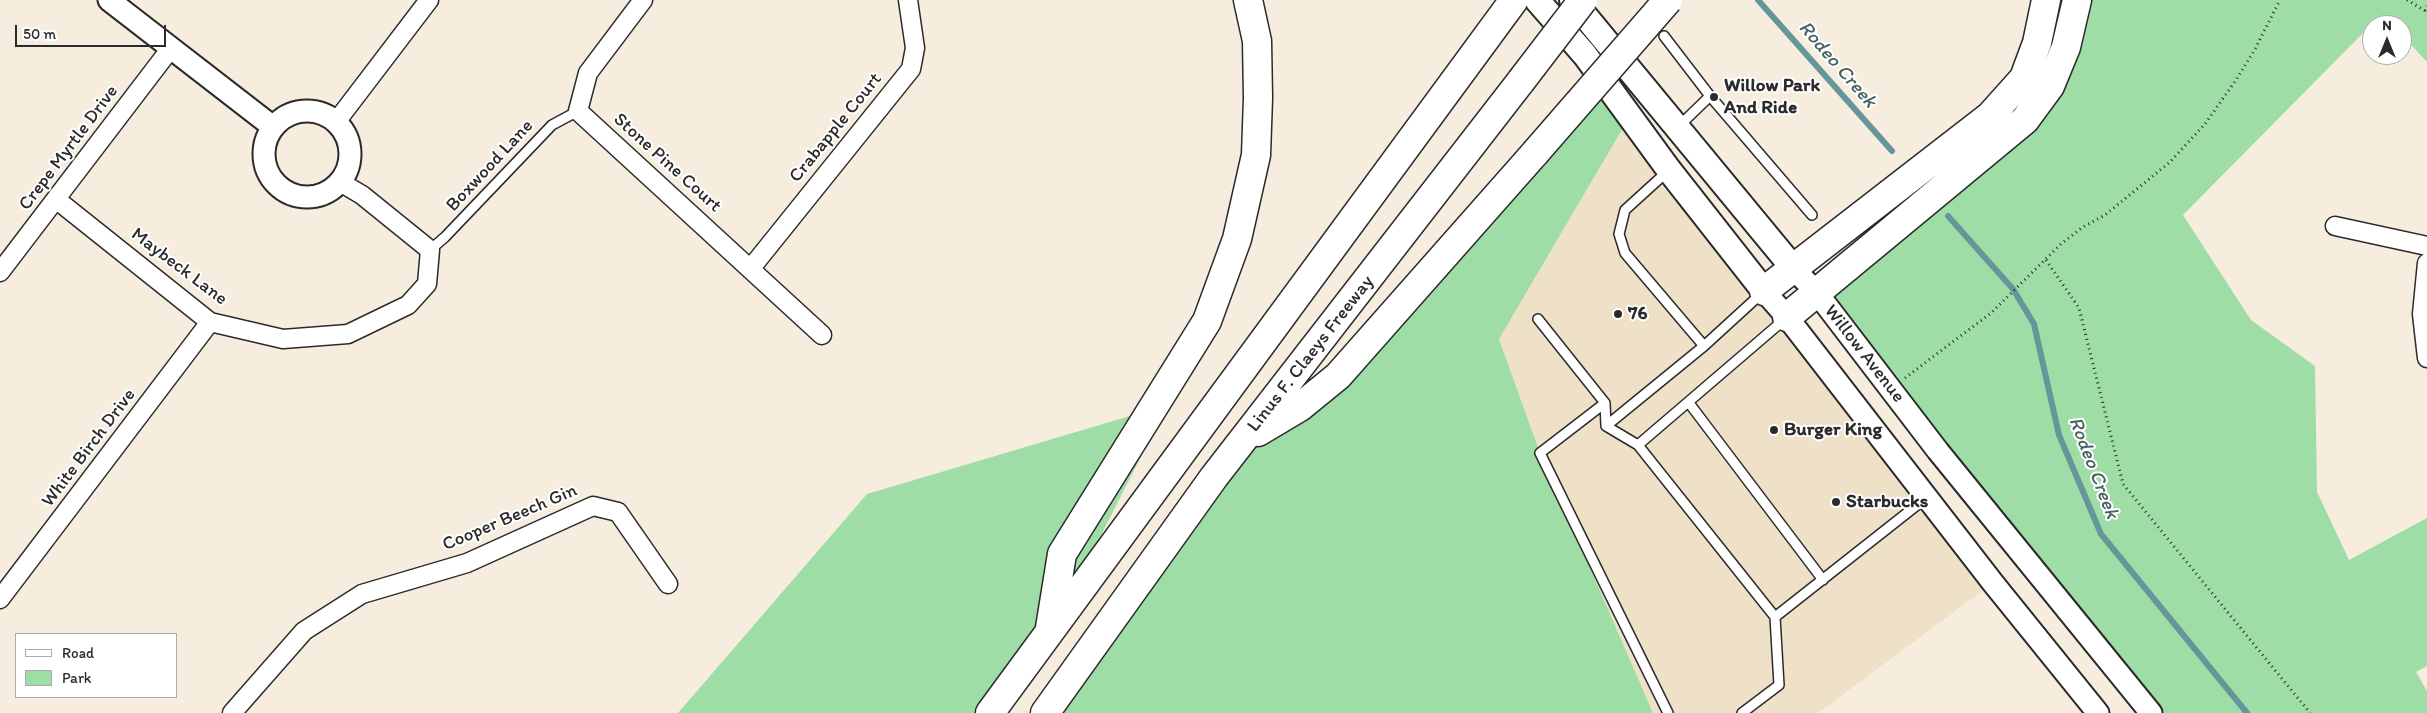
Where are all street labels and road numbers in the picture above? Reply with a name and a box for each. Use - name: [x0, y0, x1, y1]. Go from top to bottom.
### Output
- street label: Crabapple Court: [785, 69, 887, 187]
- street label: Crepe Myrtle Drive: [14, 81, 124, 215]
- street label: Stone Pine Court: [608, 108, 726, 218]
- street label: Boxwood Lane: [442, 115, 538, 217]
- street label: Maybeck Lane: [126, 223, 232, 311]
- street label: Linus F. Claeys Freeway: [1243, 271, 1379, 437]
- street label: Willow Avenue: [1819, 300, 1909, 408]
- street label: White Birch Drive: [37, 384, 141, 512]
- street label: Cooper Beech Gin: [439, 479, 581, 557]

